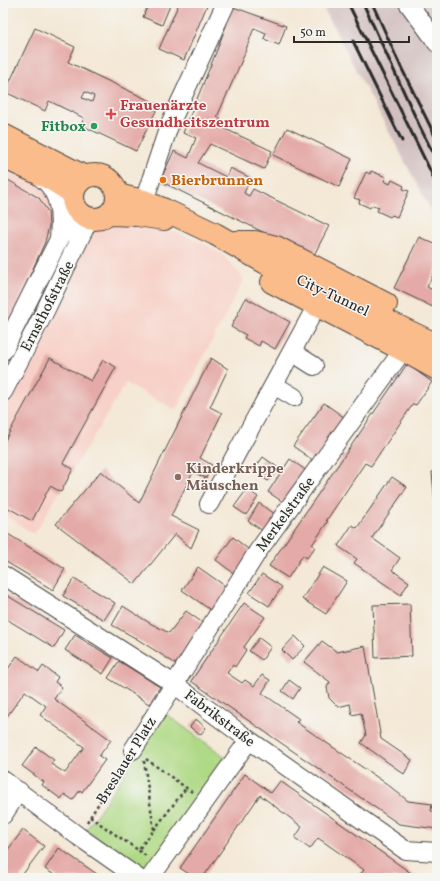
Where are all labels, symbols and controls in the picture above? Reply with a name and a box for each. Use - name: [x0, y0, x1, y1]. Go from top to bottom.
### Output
- scale bar: [294, 18, 409, 44]
- text: 50 m: [300, 25, 326, 41]
- place label: Frauenärzte Gesundheitszentrum: [120, 96, 270, 134]
- marker: Frauenärzte Gesundheitszentrum: [105, 108, 117, 120]
- place label: Fitbox: [41, 117, 87, 138]
- marker: Fitbox: [89, 121, 99, 131]
- place label: Bierbrunnen: [171, 171, 263, 192]
- marker: Bierbrunnen: [158, 175, 168, 185]
- street label: Ernsthofstraße: [16, 258, 80, 356]
- street label: City-Tunnel: [292, 270, 372, 322]
- place label: Kinderkrippe Mäuschen: [186, 459, 284, 497]
- marker: Kinderkrippe Mäuschen: [173, 472, 183, 482]
- street label: Merkelstraße: [252, 473, 321, 557]
- street label: Fabrikstraße: [179, 686, 259, 753]
- street label: Breslauer Platz: [92, 713, 162, 808]

